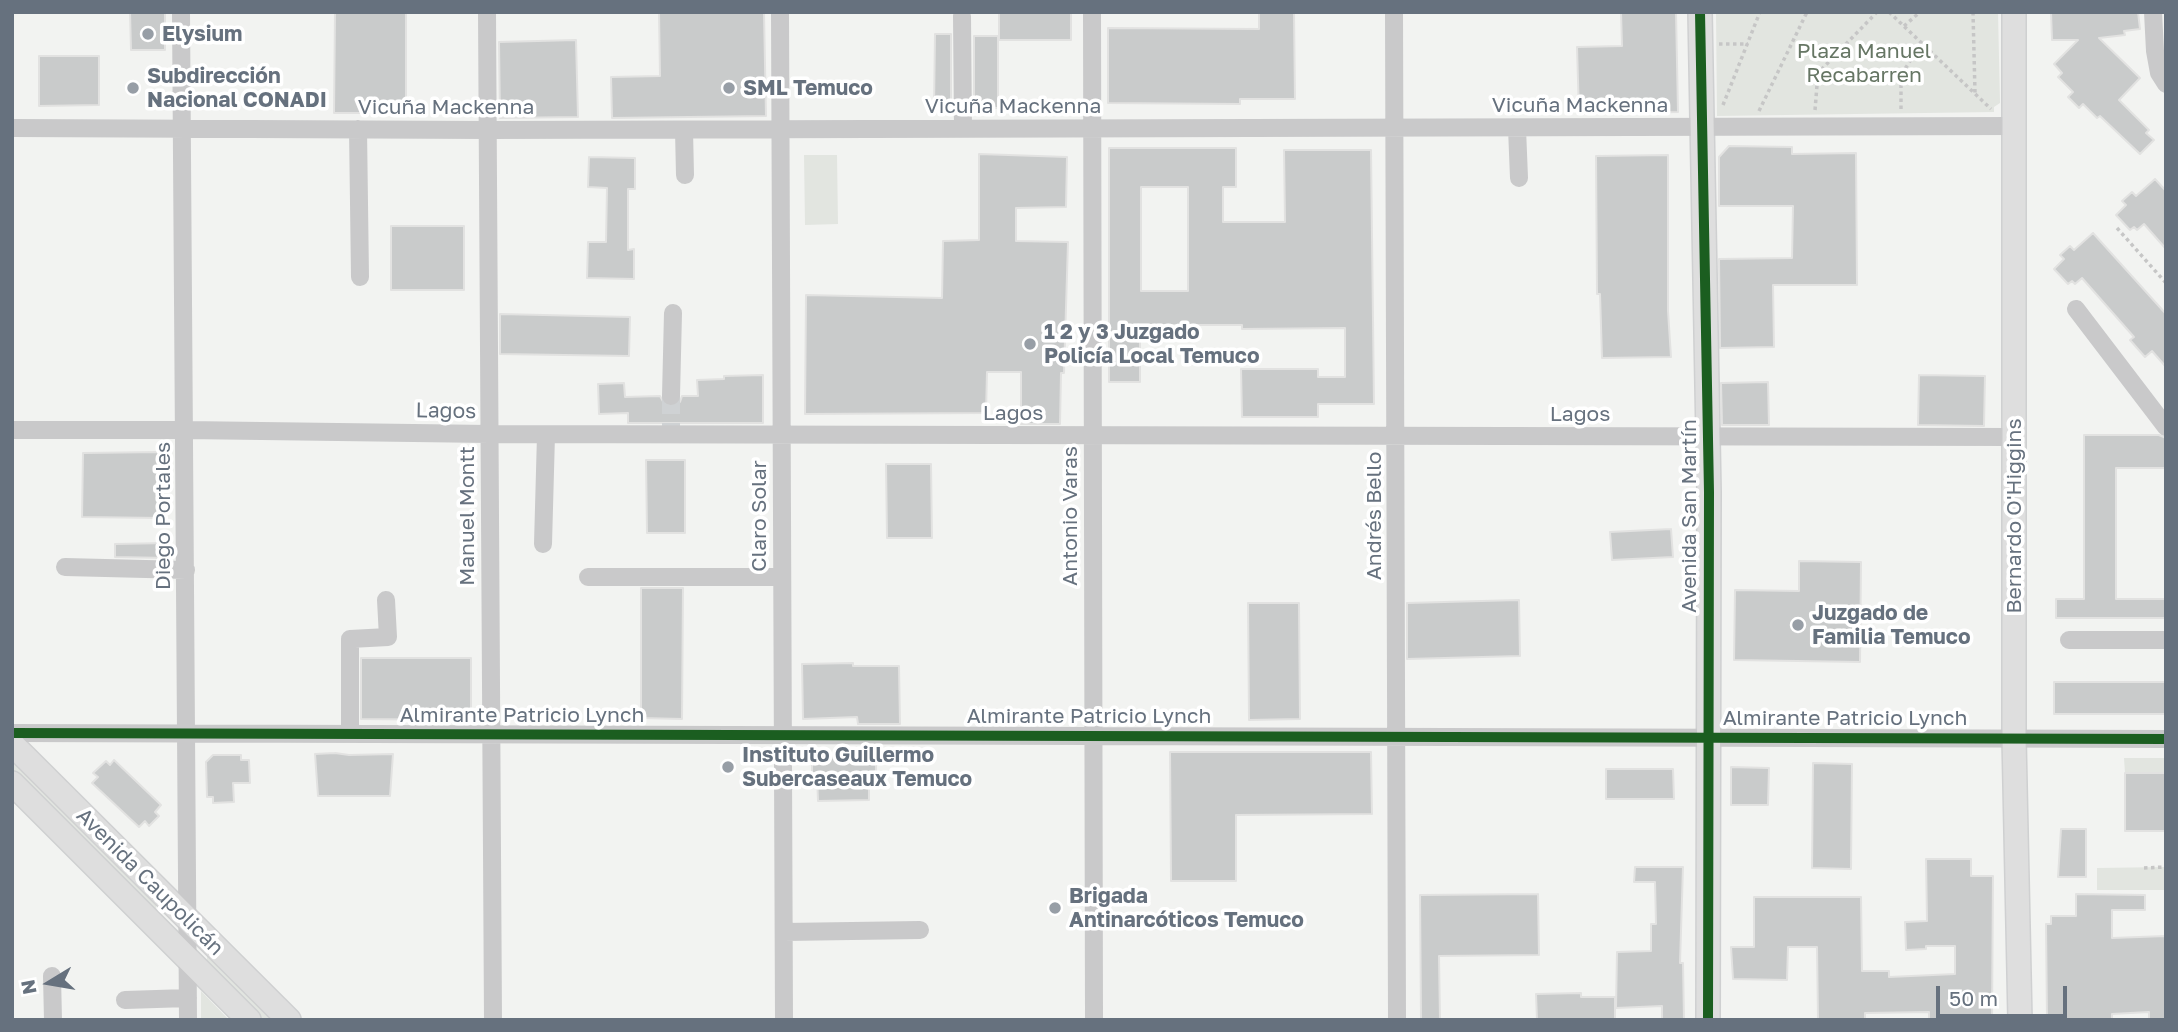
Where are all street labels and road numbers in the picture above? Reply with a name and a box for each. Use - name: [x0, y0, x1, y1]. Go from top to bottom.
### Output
- street label: Vicuña Mackenna: [1492, 92, 1668, 118]
- street label: Vicuña Mackenna: [925, 93, 1101, 119]
- street label: Vicuña Mackenna: [358, 94, 534, 120]
- street label: Lagos: [415, 398, 477, 424]
- street label: Lagos: [983, 400, 1043, 426]
- street label: Lagos: [1550, 401, 1610, 427]
- street label: Bernardo O'Higgins: [2001, 418, 2027, 614]
- street label: Avenida San Martín: [1676, 419, 1702, 613]
- street label: Diego Portales: [150, 442, 176, 590]
- street label: Manuel Montt: [454, 446, 480, 586]
- street label: Antonio Varas: [1057, 446, 1083, 586]
- street label: Andrés Bello: [1361, 452, 1387, 580]
- street label: Claro Solar: [746, 460, 772, 572]
- street label: Almirante Patricio Lynch: [400, 702, 644, 728]
- street label: Almirante Patricio Lynch: [967, 703, 1211, 729]
- street label: Almirante Patricio Lynch: [1723, 705, 1967, 731]
- street label: Avenida Caupolicán: [71, 803, 229, 961]

